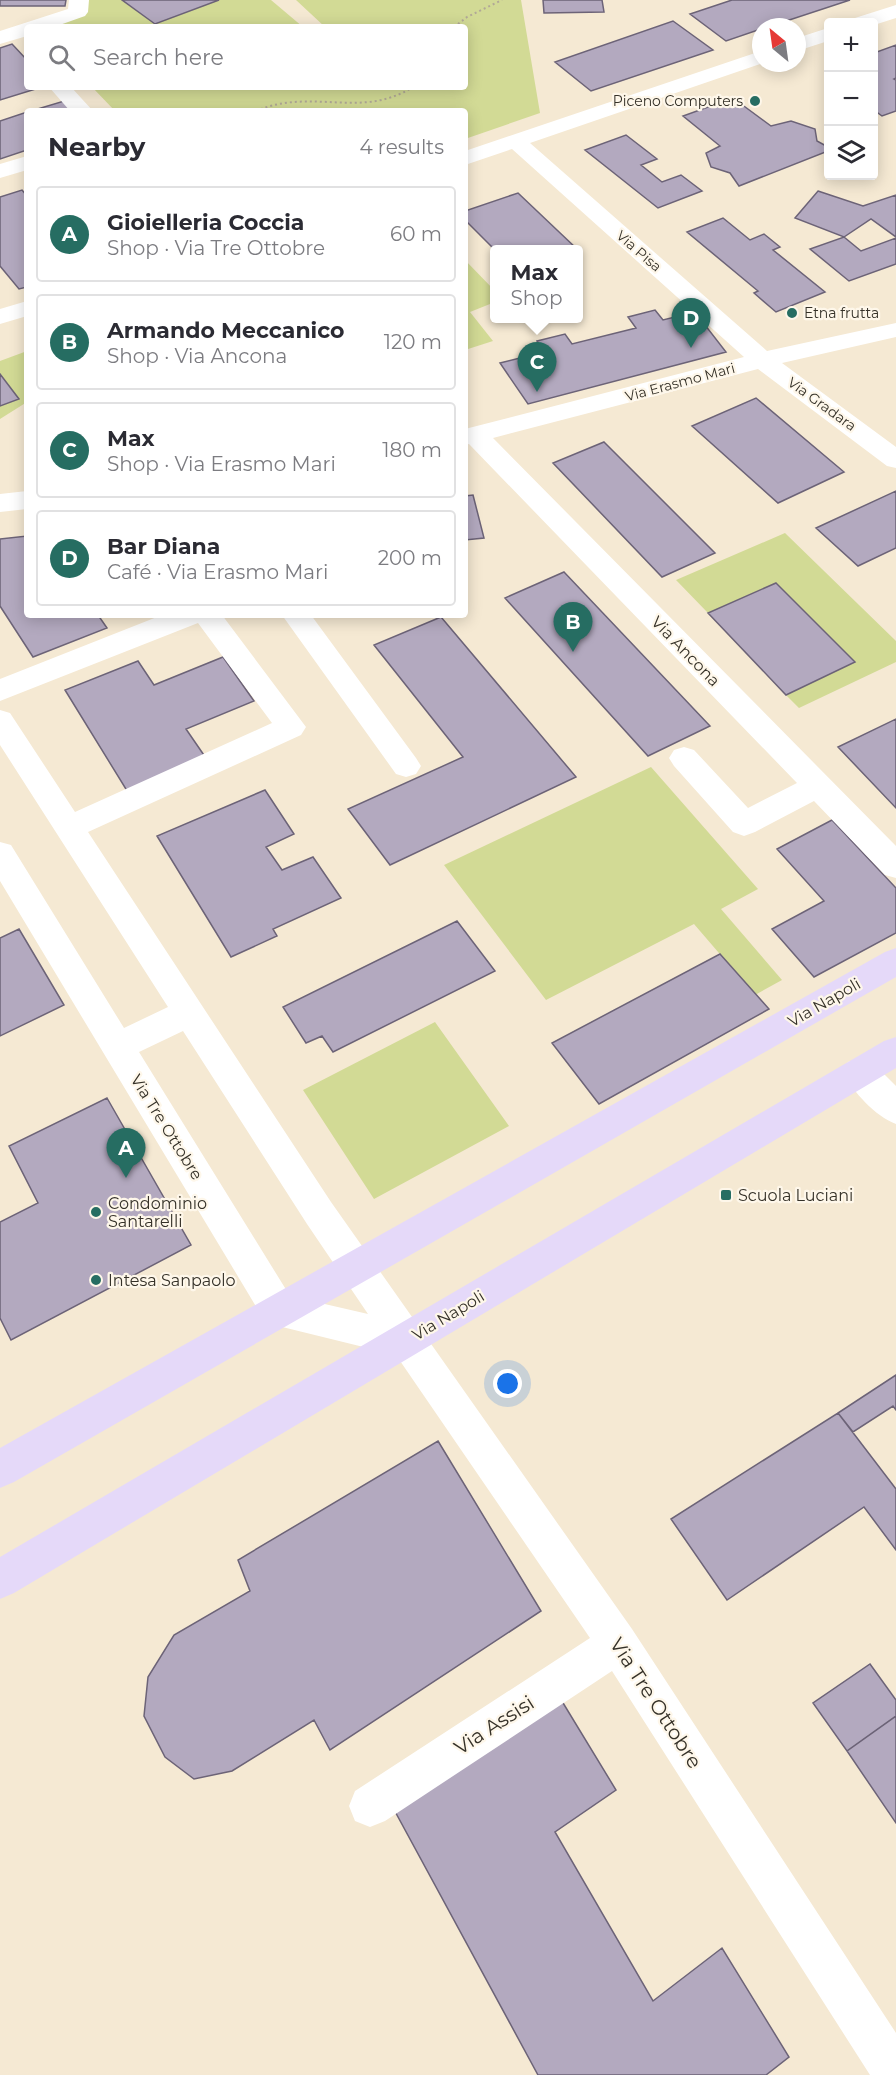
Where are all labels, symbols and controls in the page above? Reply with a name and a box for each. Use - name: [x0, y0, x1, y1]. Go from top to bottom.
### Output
- north arrow: [752, 18, 806, 72]
- map controls: [824, 18, 878, 180]
- button: +: [824, 18, 878, 72]
- search box: [24, 24, 468, 90]
- icon: search: [45, 41, 78, 74]
- text: Search here: [93, 44, 224, 71]
- button: −: [824, 72, 878, 126]
- place label: Piceno Computers: [613, 92, 743, 110]
- marker: Piceno Computers: [748, 94, 762, 108]
- button: layers: [824, 126, 878, 180]
- text: Nearby: [48, 131, 145, 163]
- text: 4 results: [359, 135, 444, 159]
- text: Gioielleria Coccia: [107, 209, 304, 236]
- text: A: [62, 222, 77, 246]
- text: 60 m: [390, 222, 442, 246]
- street label: Via Pisa: [613, 226, 665, 276]
- text: Shop · Via Tre Ottobre: [107, 236, 325, 260]
- popup: [490, 245, 583, 323]
- text: Max: [511, 259, 558, 286]
- text: Shop: [511, 286, 562, 310]
- pin: D: [672, 298, 710, 348]
- place label: Etna frutta: [804, 304, 879, 322]
- marker: Etna frutta: [785, 306, 799, 320]
- text: Armando Meccanico: [107, 317, 344, 344]
- text: B: [62, 330, 77, 354]
- text: 120 m: [384, 330, 442, 354]
- pin: C: [518, 342, 556, 392]
- text: Shop · Via Ancona: [107, 344, 287, 368]
- street label: Via Erasmo Mari: [623, 359, 737, 405]
- street label: Via Gradara: [784, 373, 860, 435]
- text: Max: [107, 425, 155, 452]
- text: C: [62, 438, 77, 462]
- text: 180 m: [382, 438, 442, 462]
- text: Shop · Via Erasmo Mari: [107, 452, 336, 476]
- text: Bar Diana: [107, 533, 220, 560]
- text: D: [61, 546, 78, 570]
- text: 200 m: [378, 546, 442, 570]
- text: Café · Via Erasmo Mari: [107, 560, 328, 584]
- pin: B: [554, 602, 592, 652]
- street label: Via Ancona: [647, 612, 724, 690]
- street label: Via Napoli: [785, 974, 864, 1031]
- street label: Via Tre Ottobre: [127, 1071, 207, 1183]
- pin: A: [106, 1128, 146, 1178]
- place label: Scuola Luciani: [738, 1186, 853, 1205]
- marker: Scuola Luciani: [719, 1188, 733, 1202]
- place label: Condominio Santarelli: [108, 1194, 207, 1231]
- marker: Condominio Santarelli: [89, 1205, 103, 1219]
- place label: Intesa Sanpaolo: [108, 1271, 236, 1290]
- marker: Intesa Sanpaolo: [89, 1273, 103, 1287]
- street label: Via Napoli: [409, 1286, 488, 1344]
- your location: [493, 1369, 522, 1398]
- street label: Via Tre Ottobre: [605, 1633, 707, 1773]
- street label: Via Assisi: [450, 1690, 538, 1760]

